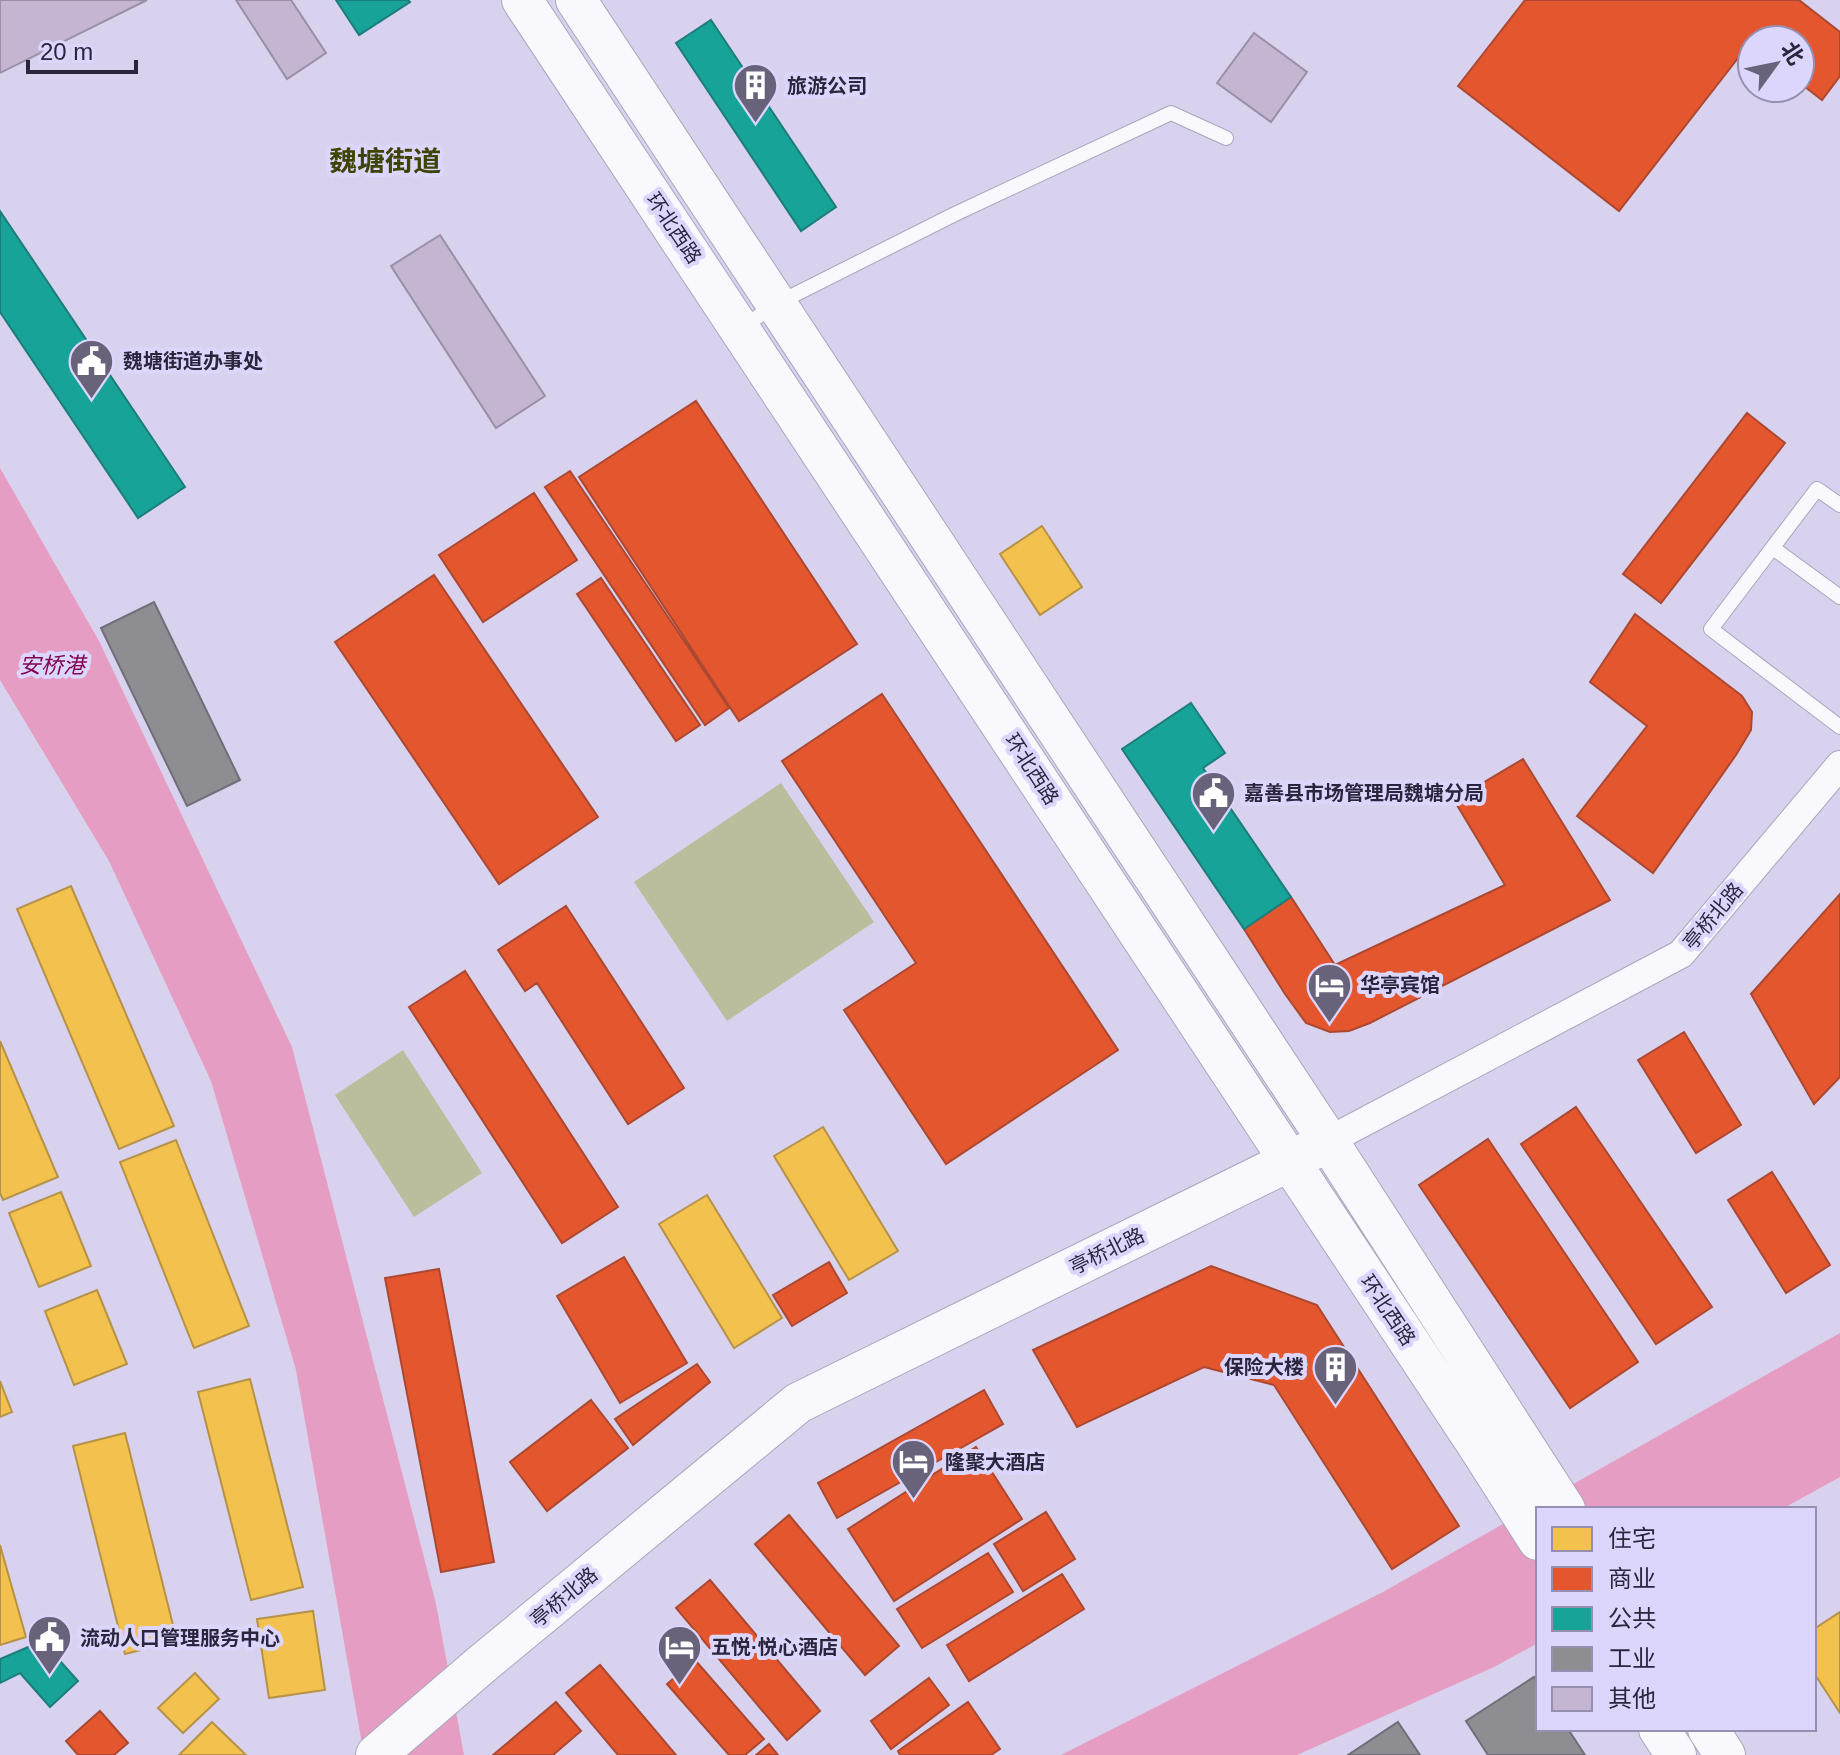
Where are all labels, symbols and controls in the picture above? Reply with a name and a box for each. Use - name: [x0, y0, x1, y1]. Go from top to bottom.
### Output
- scale bar: [28, 24, 136, 74]
- north arrow: [1736, 24, 1816, 104]
- text: 北: [1776, 37, 1809, 69]
- text: 20 m: [40, 38, 93, 65]
- building icon: 旅游公司: [732, 62, 780, 125]
- place label: 旅游公司: [787, 75, 867, 97]
- district label: 魏塘街道: [329, 146, 441, 177]
- street label: 环北西路: [643, 189, 705, 267]
- public building icon: 魏塘街道办事处: [68, 337, 116, 400]
- place label: 魏塘街道办事处: [123, 350, 263, 372]
- water label: 安桥港: [19, 653, 88, 678]
- street label: 环北西路: [1001, 729, 1063, 809]
- public building icon: 嘉善县市场管理局魏塘分局: [1189, 769, 1237, 832]
- place label: 嘉善县市场管理局魏塘分局: [1244, 782, 1484, 804]
- street label: 亭桥北路: [1679, 878, 1747, 954]
- hotel icon: 华亭宾馆: [1305, 961, 1353, 1024]
- place label: 华亭宾馆: [1360, 974, 1440, 996]
- street label: 亭桥北路: [1066, 1224, 1148, 1278]
- street label: 环北西路: [1357, 1271, 1419, 1349]
- building icon: 保险大楼: [1311, 1343, 1359, 1406]
- place label: 保险大楼: [1224, 1356, 1304, 1378]
- hotel icon: 隆聚大酒店: [890, 1438, 938, 1501]
- place label: 隆聚大酒店: [945, 1451, 1045, 1473]
- legend: [1536, 1507, 1816, 1731]
- text: 住宅: [1608, 1525, 1656, 1552]
- street label: 亭桥北路: [526, 1563, 602, 1631]
- text: 商业: [1608, 1565, 1656, 1592]
- text: 公共: [1608, 1605, 1656, 1632]
- public building icon: 流动人口管理服务中心: [25, 1614, 73, 1677]
- hotel icon: 五悦·悦心酒店: [656, 1623, 704, 1686]
- place label: 流动人口管理服务中心: [80, 1627, 280, 1649]
- place label: 五悦·悦心酒店: [711, 1636, 838, 1658]
- text: 工业: [1608, 1645, 1656, 1672]
- text: 其他: [1608, 1685, 1656, 1712]

